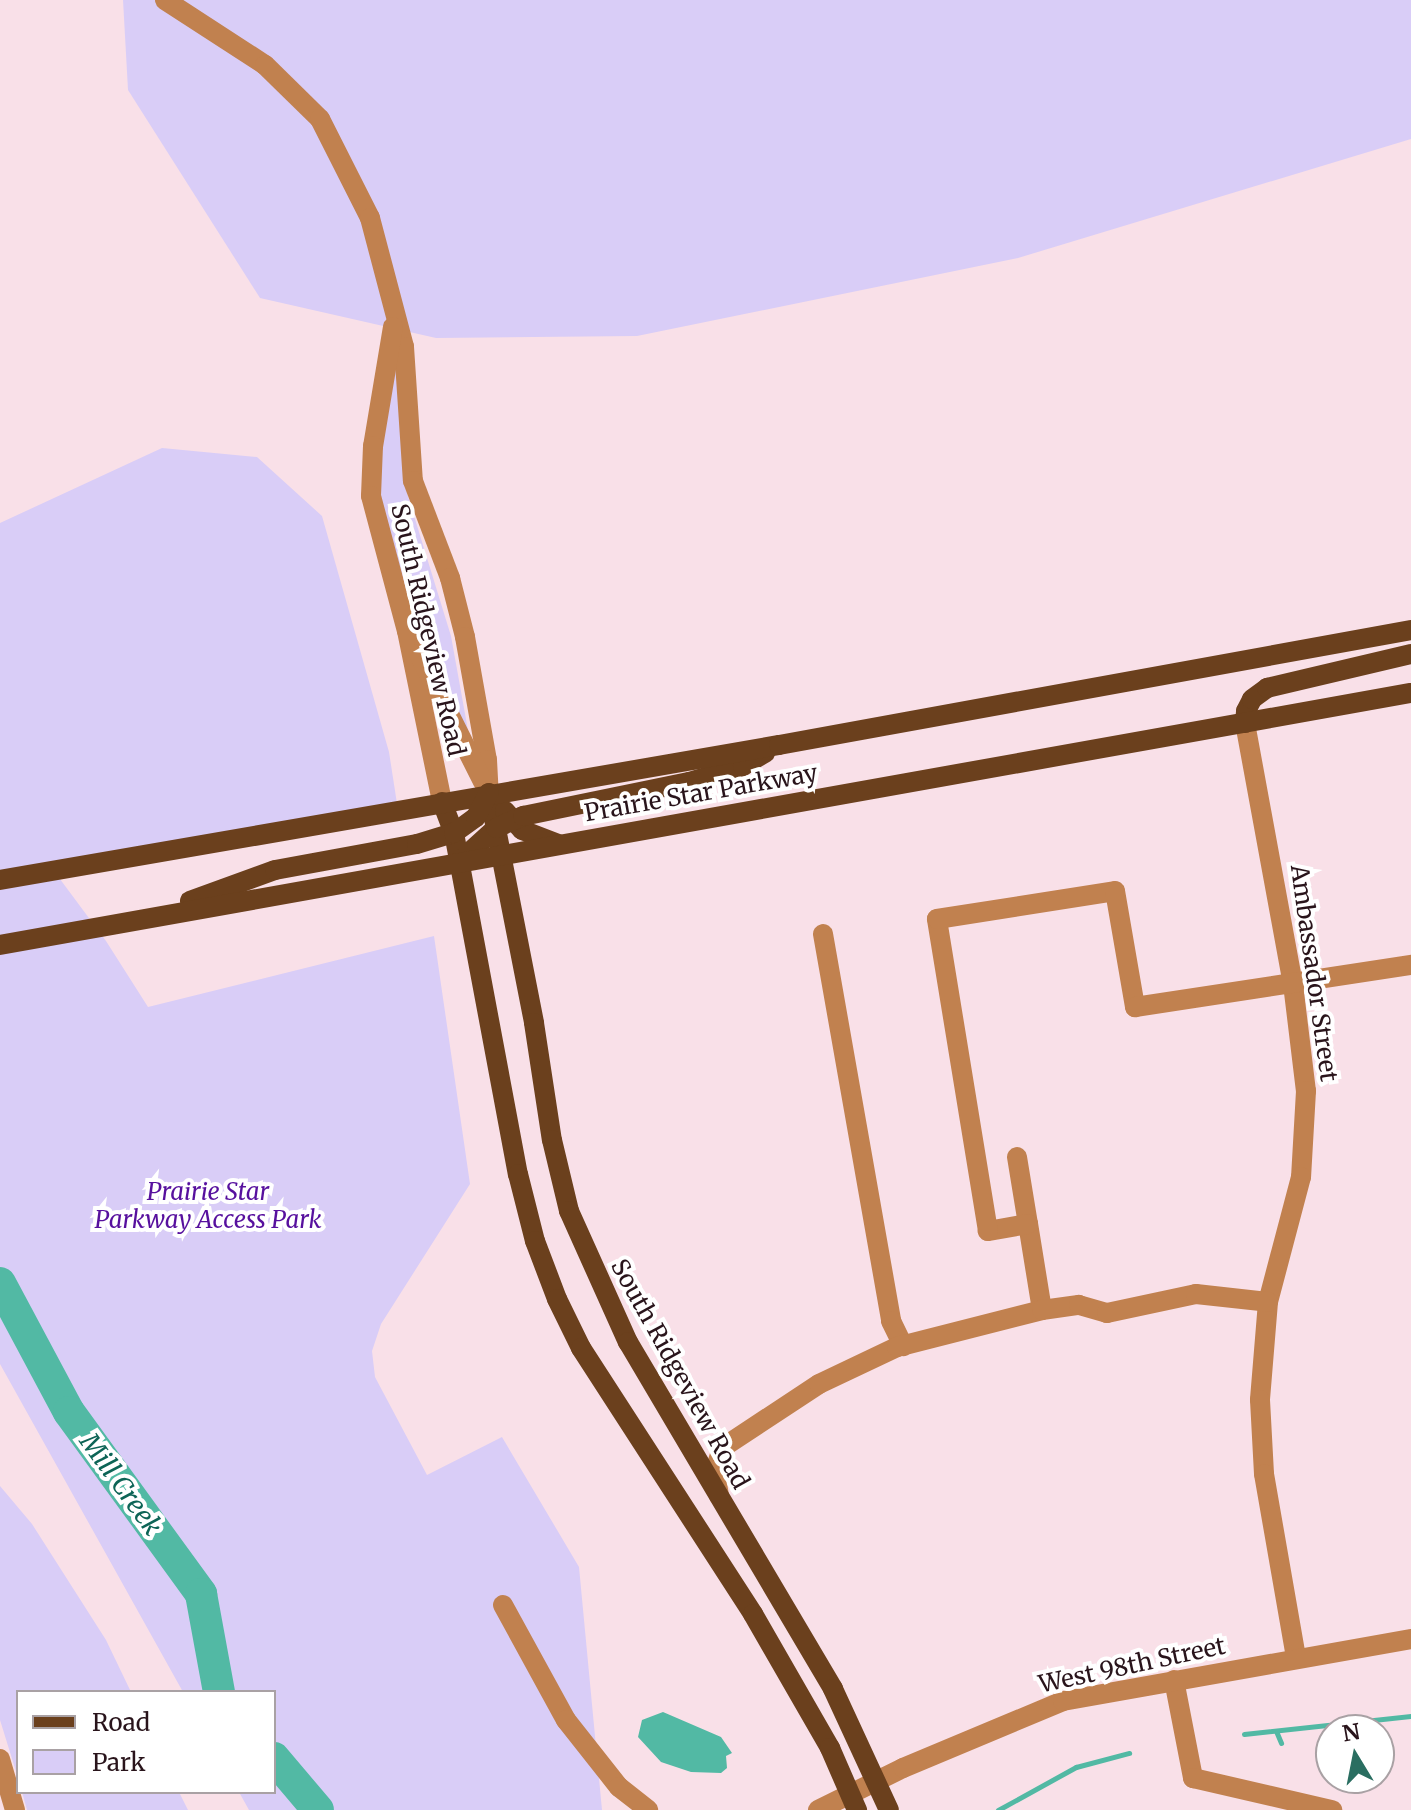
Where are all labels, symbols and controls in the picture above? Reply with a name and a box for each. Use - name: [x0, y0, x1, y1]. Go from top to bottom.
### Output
- street label: South Ridgeview Road: [385, 501, 471, 759]
- street label: Prairie Star Parkway: [582, 758, 820, 828]
- street label: Ambassador Street: [1285, 863, 1343, 1083]
- park label: Prairie Star Parkway Access Park: [94, 1178, 322, 1234]
- street label: South Ridgeview Road: [605, 1254, 755, 1494]
- water label: Mill Creek: [74, 1427, 168, 1541]
- street label: West 98th Street: [1036, 1631, 1228, 1699]
- legend: [16, 1690, 276, 1794]
- text: Road: [92, 1707, 150, 1738]
- north arrow: [1315, 1714, 1395, 1794]
- text: N: [1340, 1717, 1362, 1748]
- text: Park: [92, 1747, 145, 1778]

